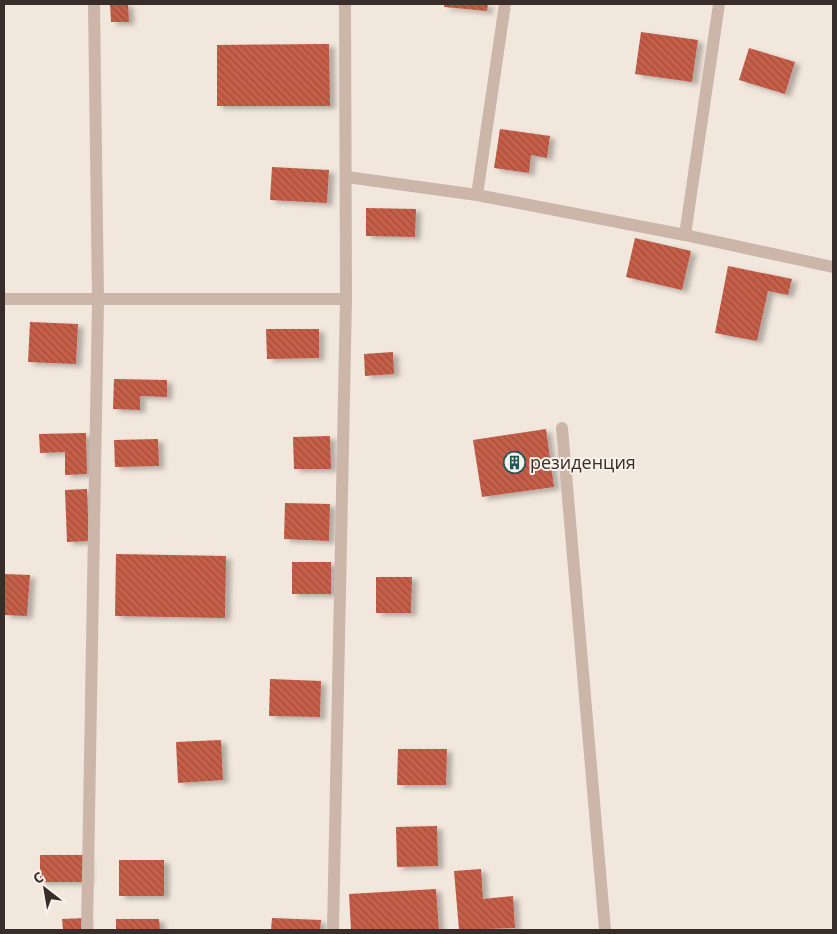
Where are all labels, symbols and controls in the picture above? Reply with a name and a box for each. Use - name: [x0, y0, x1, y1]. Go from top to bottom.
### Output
- place label: резиденция: [530, 450, 636, 474]
- building icon: резиденция: [502, 451, 526, 475]
- north arrow: [20, 864, 70, 914]
- text: С: [29, 867, 47, 888]

